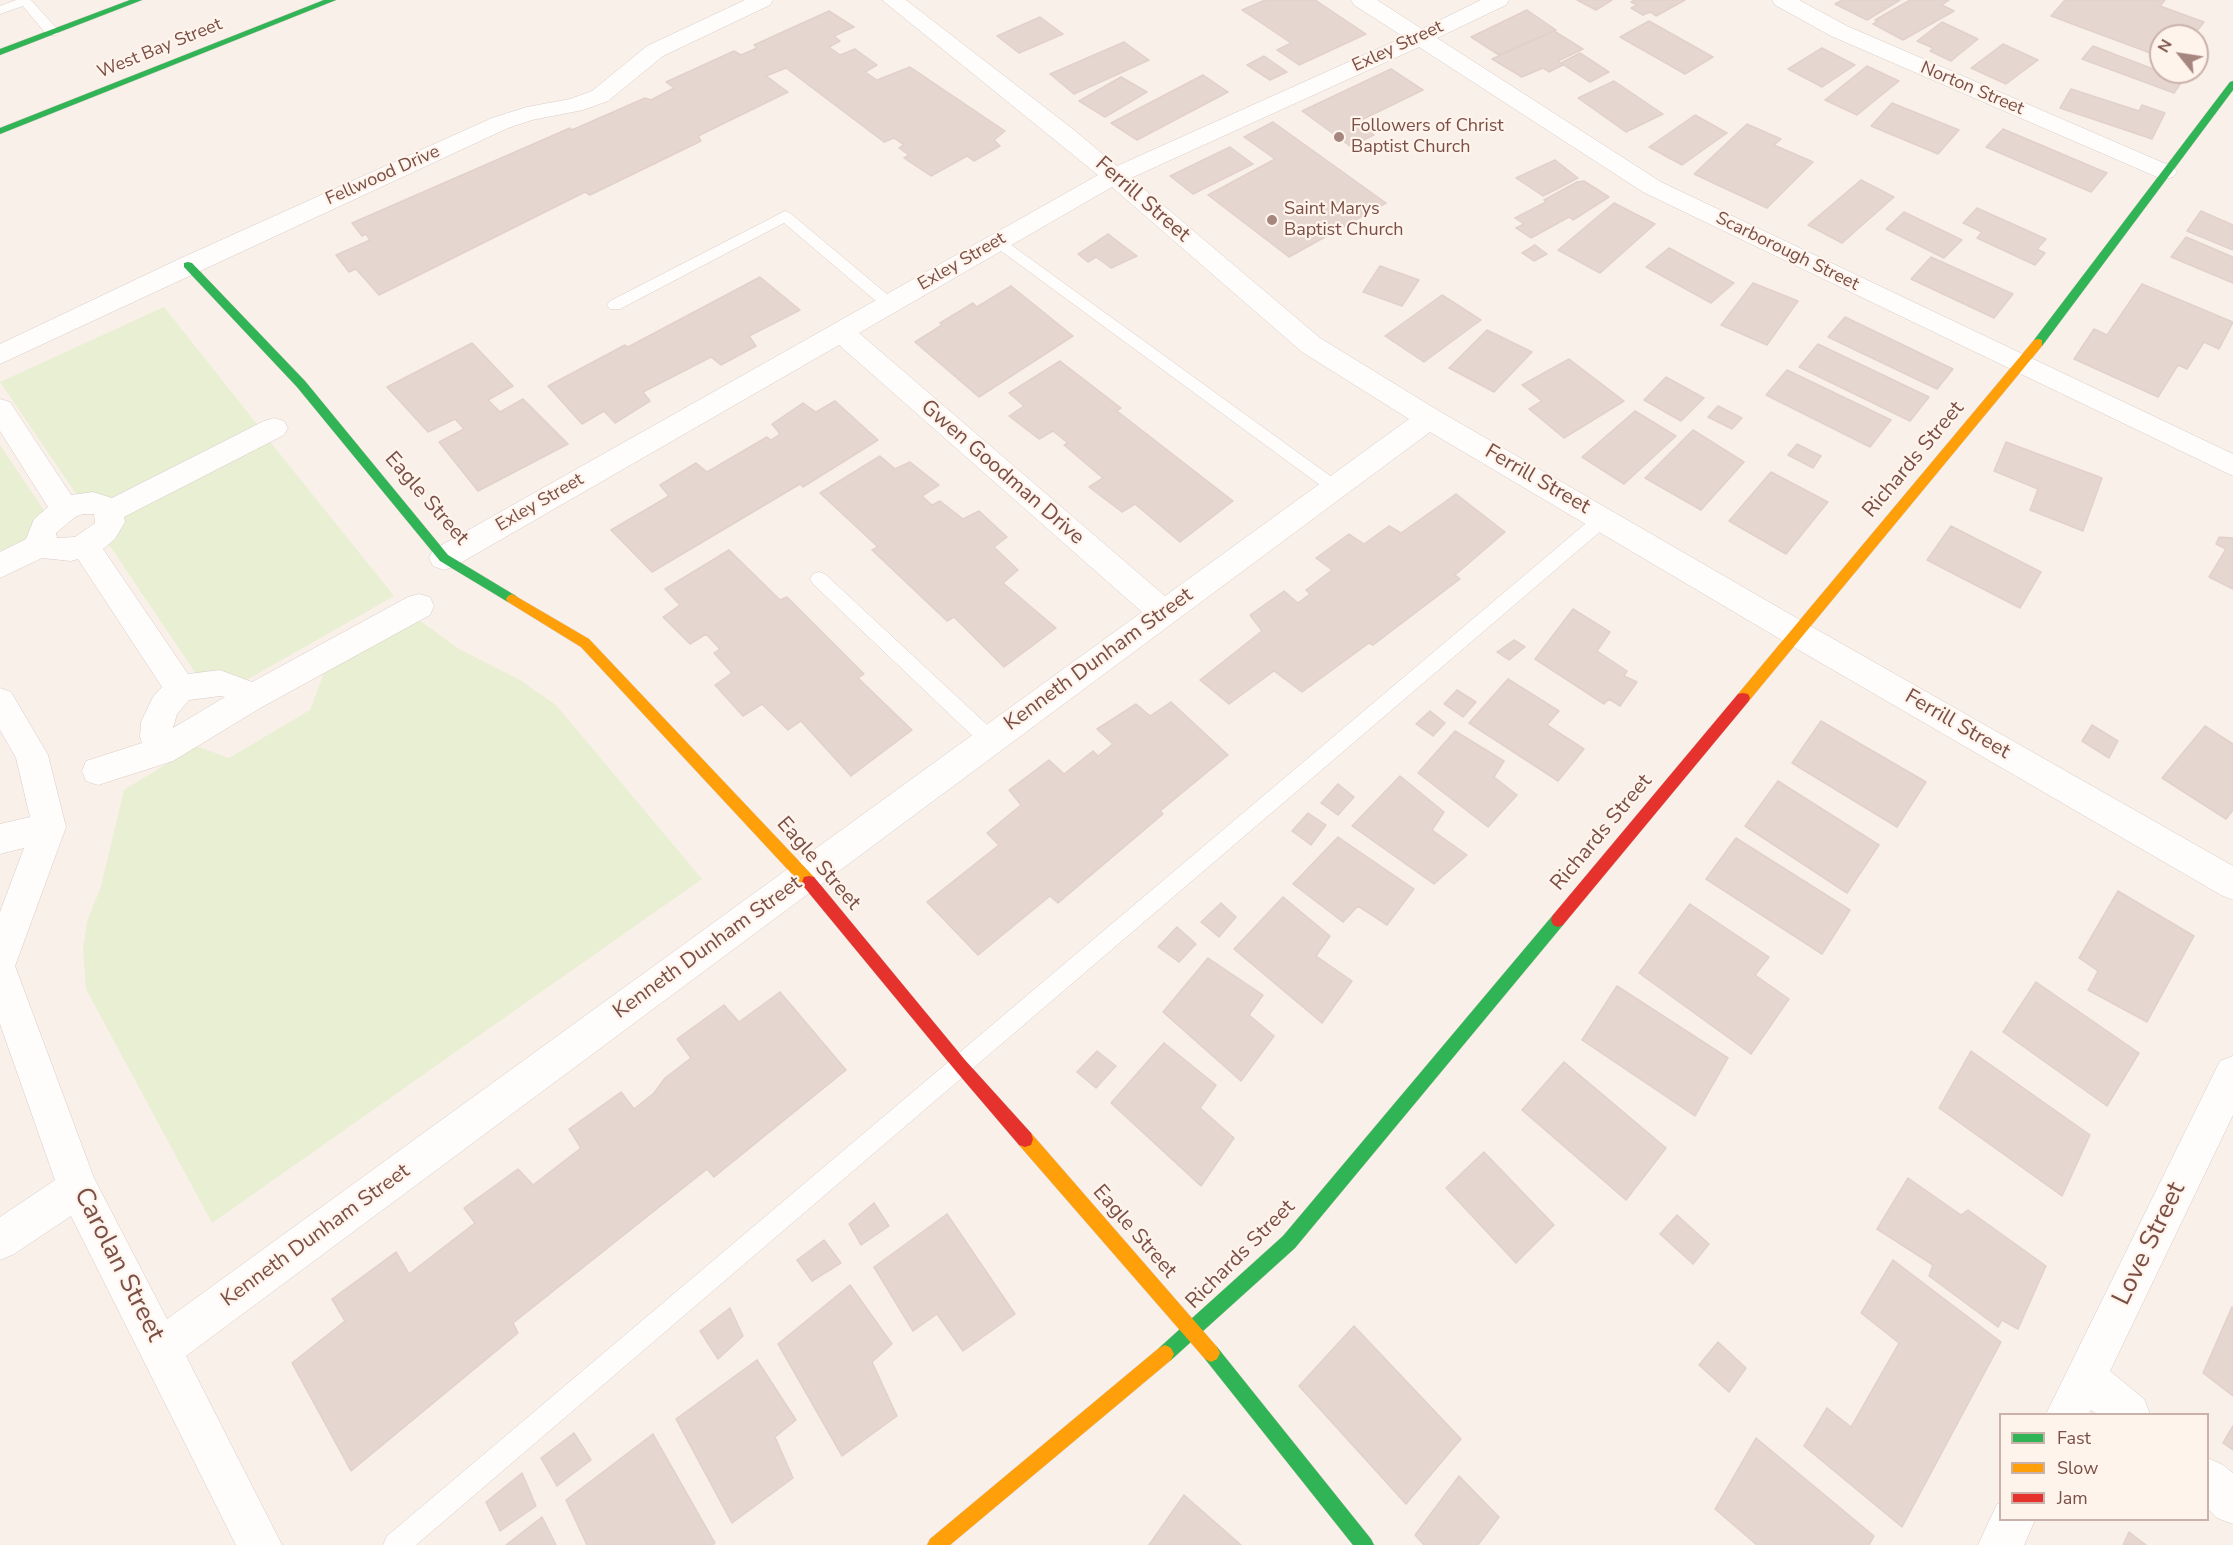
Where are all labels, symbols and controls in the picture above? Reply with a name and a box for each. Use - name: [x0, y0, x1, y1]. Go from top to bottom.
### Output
- street label: West Bay Street: [95, 14, 225, 84]
- street label: Exley Street: [1349, 17, 1447, 77]
- north arrow: [2149, 24, 2209, 84]
- text: N: [2153, 35, 2178, 57]
- street label: Norton Street: [1917, 57, 2027, 121]
- place label: Followers of Christ Baptist Church: [1351, 116, 1504, 158]
- marker: Followers of Christ Baptist Church: [1332, 130, 1346, 144]
- street label: Fellwood Drive: [323, 141, 443, 211]
- street label: Ferrill Street: [1089, 152, 1195, 248]
- place label: Saint Marys Baptist Church: [1284, 199, 1403, 242]
- street label: Scarborough Street: [1712, 208, 1862, 296]
- marker: Saint Marys Baptist Church: [1265, 213, 1279, 227]
- street label: Exley Street: [914, 228, 1010, 296]
- street label: Gwen Goodman Drive: [915, 395, 1089, 551]
- street label: Richards Street: [1858, 397, 1970, 523]
- street label: Ferrill Street: [1480, 440, 1594, 520]
- street label: Eagle Street: [379, 447, 473, 551]
- street label: Exley Street: [492, 469, 588, 537]
- street label: Kenneth Dunham Street: [1000, 583, 1198, 737]
- street label: Ferrill Street: [1900, 685, 2014, 765]
- street label: Richards Street: [1546, 770, 1658, 896]
- street label: Eagle Street: [771, 812, 865, 916]
- street label: Kenneth Dunham Street: [609, 871, 807, 1025]
- street label: Kenneth Dunham Street: [217, 1159, 415, 1313]
- street label: Love Street: [2107, 1177, 2193, 1311]
- street label: Eagle Street: [1087, 1180, 1181, 1284]
- street label: Carolan Street: [66, 1183, 170, 1347]
- street label: Richards Street: [1181, 1195, 1301, 1315]
- legend: [1999, 1413, 2209, 1521]
- text: Fast: [2057, 1426, 2091, 1450]
- text: Slow: [2057, 1456, 2098, 1480]
- text: Jam: [2057, 1486, 2088, 1510]

